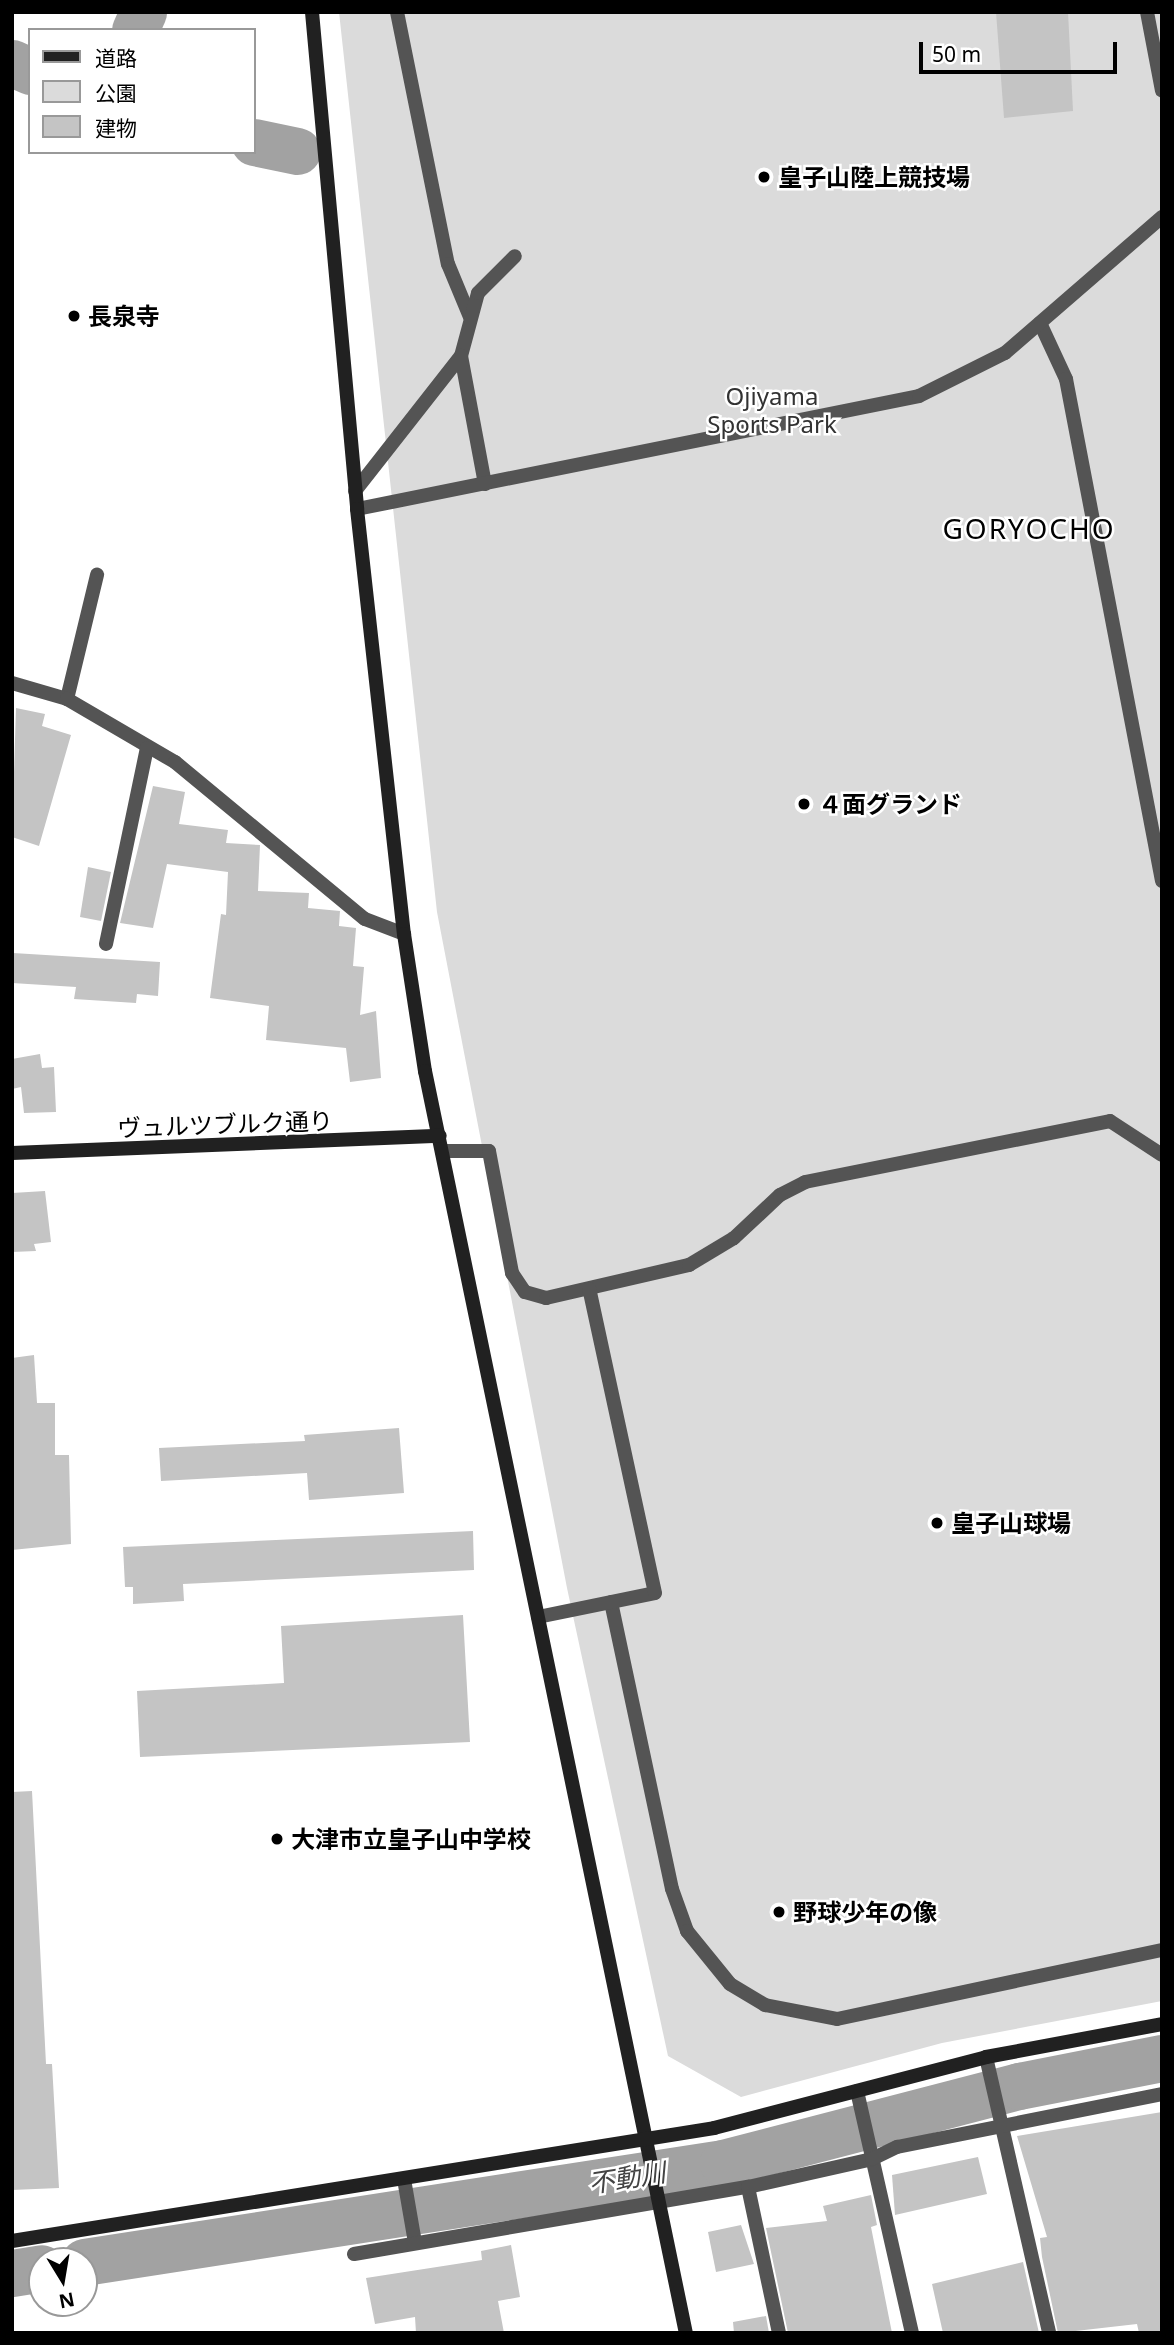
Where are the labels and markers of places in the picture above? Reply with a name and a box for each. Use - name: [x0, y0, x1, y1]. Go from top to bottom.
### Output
- place label: 皇子山陸上競技場: [778, 163, 970, 191]
- marker: 皇子山陸上競技場: [756, 169, 772, 185]
- place label: 長泉寺: [88, 302, 160, 330]
- marker: 長泉寺: [66, 308, 82, 324]
- place label: ４面グランド: [818, 790, 962, 818]
- marker: ４面グランド: [796, 796, 812, 812]
- place label: 皇子山球場: [951, 1509, 1071, 1537]
- marker: 皇子山球場: [929, 1515, 945, 1531]
- place label: 大津市立皇子山中学校: [291, 1825, 531, 1853]
- marker: 大津市立皇子山中学校: [269, 1831, 285, 1847]
- place label: 野球少年の像: [793, 1898, 937, 1926]
- marker: 野球少年の像: [771, 1904, 787, 1920]

